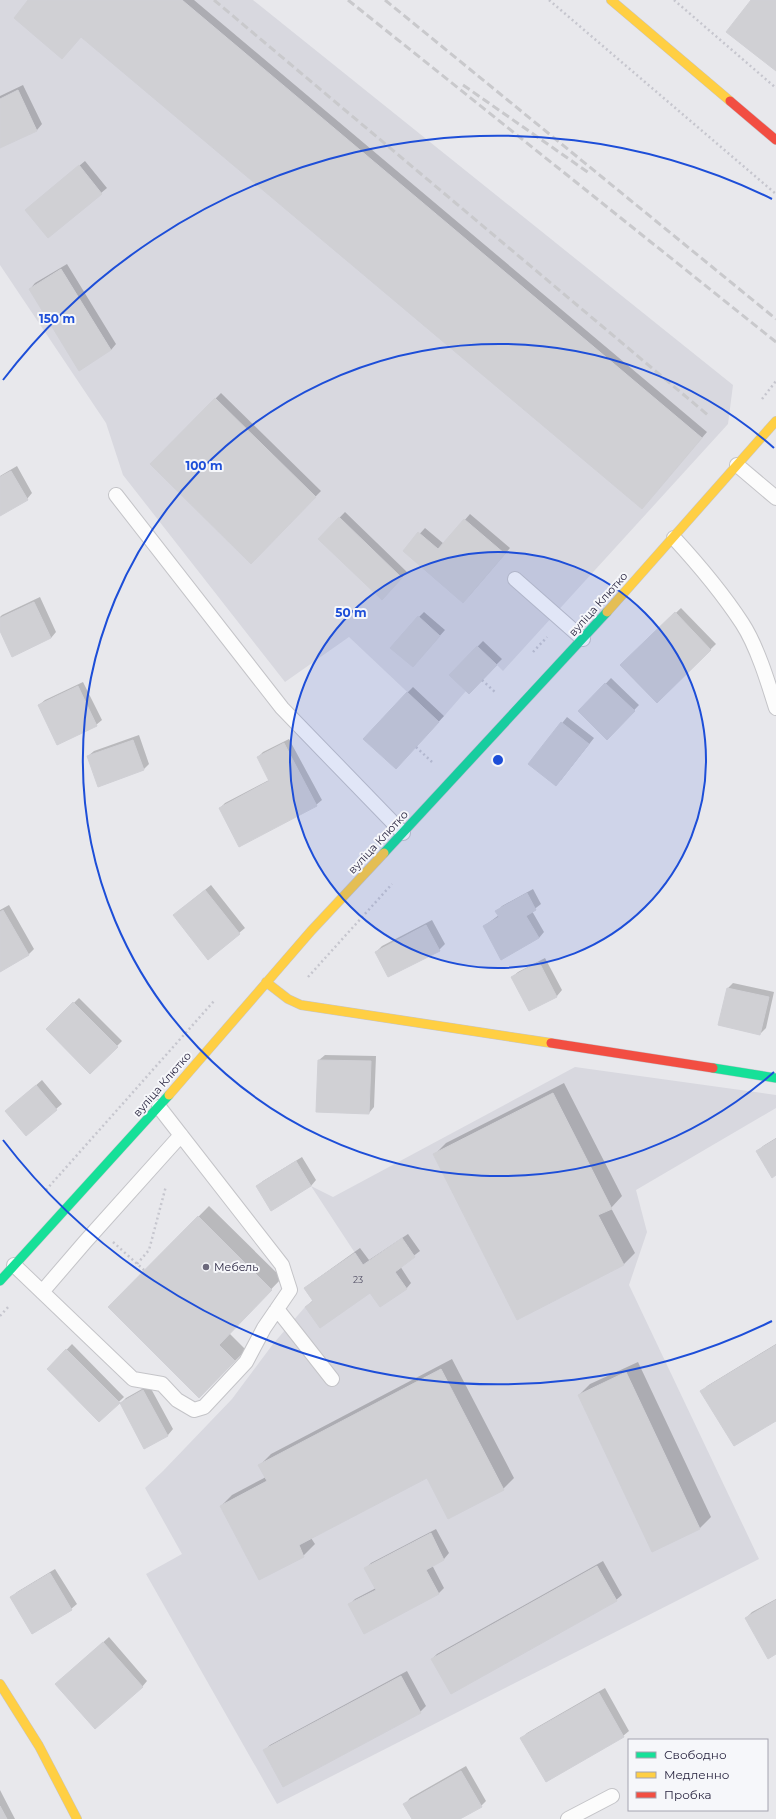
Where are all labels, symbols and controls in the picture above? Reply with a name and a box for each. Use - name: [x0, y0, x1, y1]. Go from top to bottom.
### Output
- text: 150 m: [39, 311, 75, 326]
- text: 100 m: [186, 458, 222, 473]
- street label: вуліца Клютко: [566, 569, 630, 639]
- text: 50 m: [335, 605, 367, 620]
- centre of rings: [491, 753, 505, 767]
- street label: вуліца Клютко: [345, 807, 411, 877]
- street label: вуліца Клютко: [130, 1049, 194, 1119]
- place label: Мебель: [214, 1260, 258, 1274]
- marker: Мебель: [201, 1262, 211, 1272]
- house number: 23: [353, 1274, 363, 1285]
- legend: [628, 1739, 768, 1811]
- text: Свободно: [664, 1747, 727, 1762]
- text: Медленно: [664, 1767, 730, 1782]
- text: Пробка: [664, 1787, 712, 1802]

